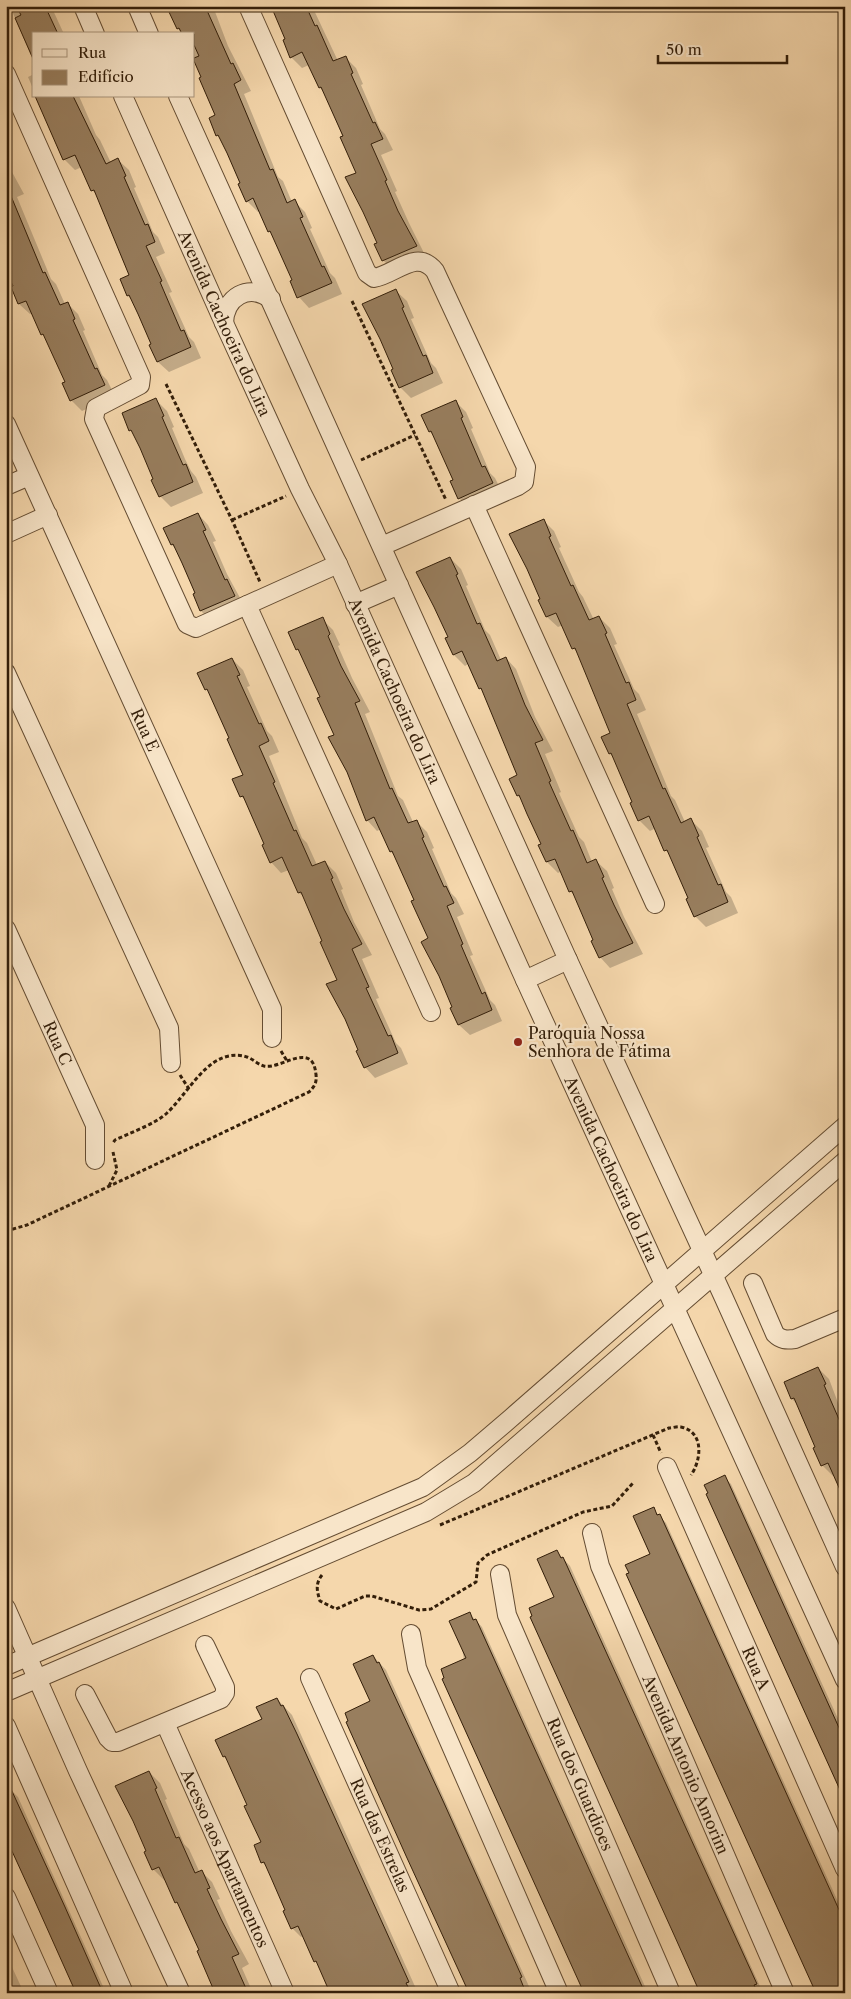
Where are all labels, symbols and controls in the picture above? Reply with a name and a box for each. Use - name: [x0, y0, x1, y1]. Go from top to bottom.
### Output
- legend: [32, 32, 195, 98]
- scale bar: [658, 32, 787, 64]
- text: 50 m: [666, 40, 702, 59]
- text: Rua: [78, 43, 106, 62]
- text: Edifício: [78, 67, 134, 86]
- street label: Avenida Cachoeira do Lira: [174, 226, 276, 420]
- street label: Avenida Cachoeira do Lira: [344, 594, 446, 787]
- street label: Rua E: [127, 705, 164, 755]
- street label: Rua C: [39, 1018, 76, 1068]
- place label: Paróquia Nossa Senhora de Fátima: [528, 1023, 671, 1061]
- marker: Paróquia Nossa Senhora de Fátima: [512, 1036, 524, 1048]
- street label: Avenida Cachoeira do Lira: [560, 1072, 663, 1265]
- street label: Rua A: [738, 1643, 775, 1694]
- street label: Avenida Antonio Amorim: [638, 1671, 734, 1857]
- street label: Rua dos Guardioes: [543, 1715, 618, 1854]
- street label: Acesso aos Apartamentos: [176, 1765, 274, 1951]
- street label: Rua das Estrelas: [346, 1775, 414, 1895]

